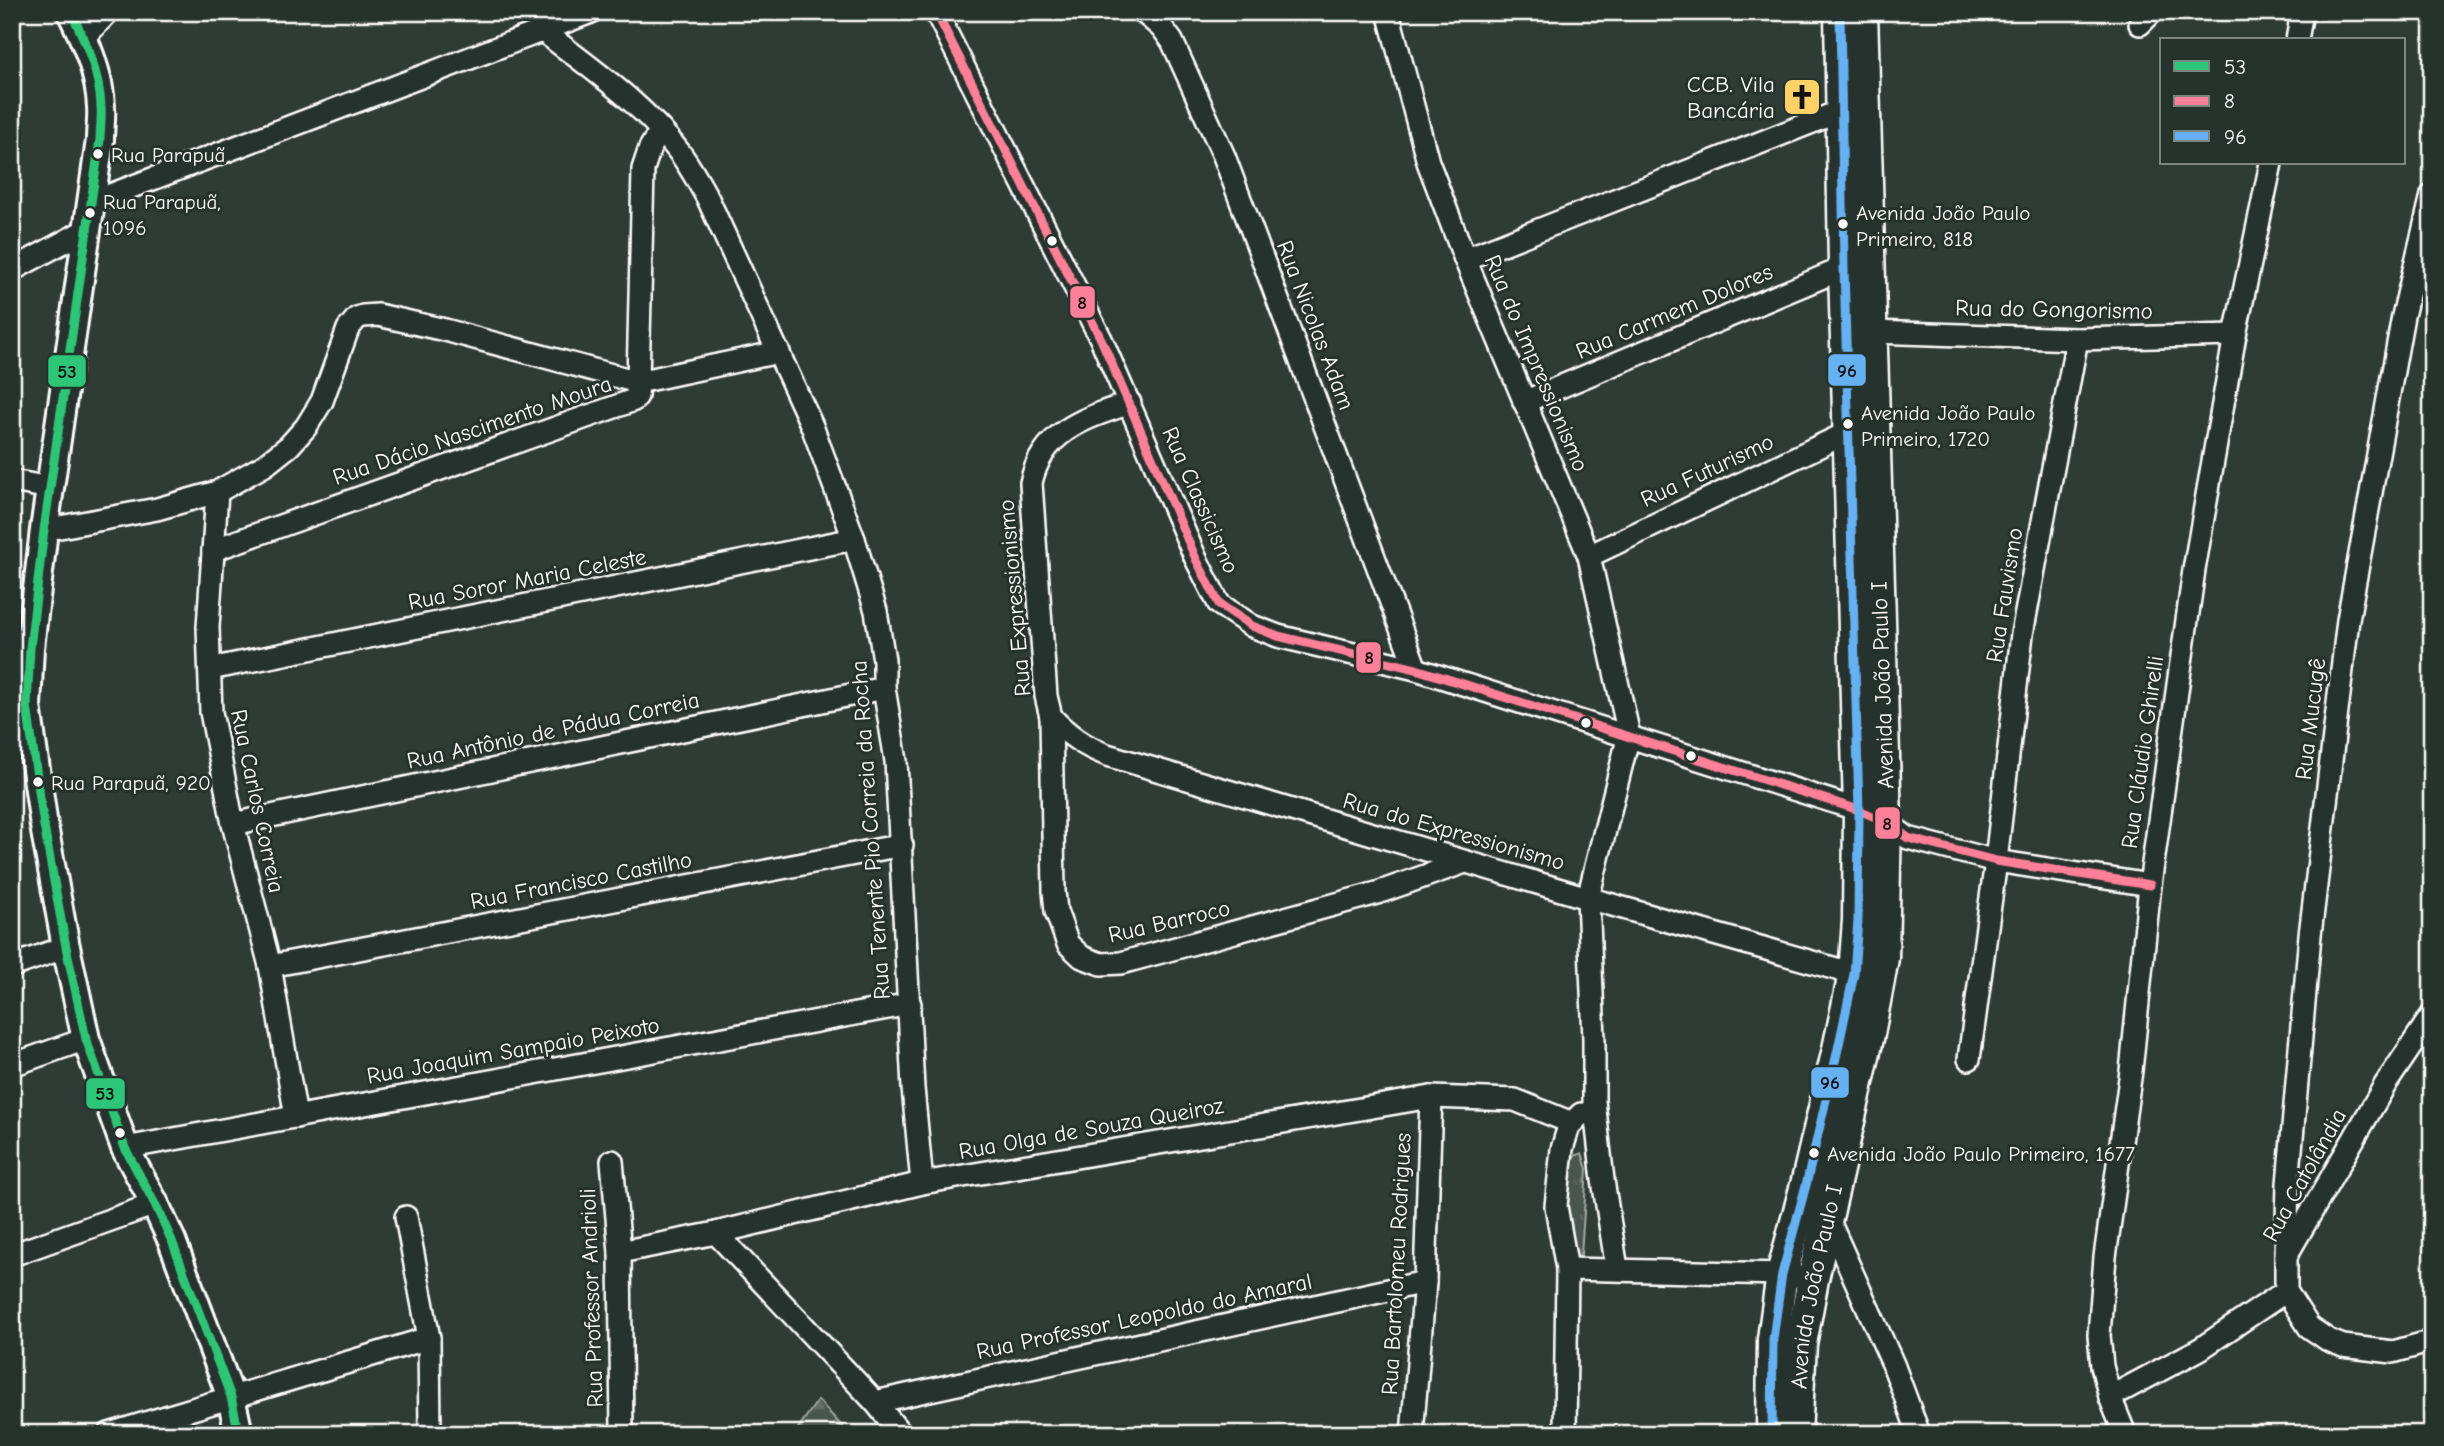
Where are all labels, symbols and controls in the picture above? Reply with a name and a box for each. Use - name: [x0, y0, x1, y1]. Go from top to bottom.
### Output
- legend: [2160, 38, 2406, 164]
- text: 53: [2224, 55, 2246, 79]
- place label: CCB. Vila Bancária: [1687, 71, 1775, 124]
- church icon: CCB. Vila Bancária: [1781, 76, 1823, 118]
- text: 8: [2224, 89, 2235, 113]
- text: 96: [2224, 125, 2247, 149]
- place label: Rua Parapuã: [111, 143, 225, 167]
- marker: Rua Parapuã: [91, 147, 105, 161]
- place label: Rua Parapuã, 1096: [103, 190, 221, 240]
- place label: Avenida João Paulo Primeiro, 818: [1856, 201, 2030, 251]
- marker: Rua Parapuã, 1096: [83, 206, 97, 220]
- marker: Avenida João Paulo Primeiro, 818: [1836, 217, 1850, 231]
- unlabelled marker: [1045, 234, 1059, 248]
- street label: Rua Nicolas Adam: [1271, 237, 1360, 414]
- street label: Rua do Impressionismo: [1479, 251, 1594, 476]
- street label: Rua Carmem Dolores: [1572, 258, 1777, 365]
- line badge: 8: [1069, 285, 1096, 319]
- text: 8: [1077, 292, 1087, 314]
- street label: Rua do Gongorismo: [1955, 294, 2153, 325]
- line badge: 96: [1827, 353, 1867, 387]
- line badge: 53: [47, 354, 87, 388]
- text: 96: [1837, 360, 1857, 382]
- text: 53: [57, 361, 77, 383]
- street label: Rua Dácio Nascimento Moura: [329, 370, 615, 491]
- place label: Avenida João Paulo Primeiro, 1720: [1861, 401, 2035, 451]
- marker: Avenida João Paulo Primeiro, 1720: [1841, 417, 1855, 431]
- street label: Rua Classicismo: [1156, 423, 1245, 578]
- street label: Rua Futurismo: [1636, 428, 1778, 513]
- street label: Rua Expressionismo: [992, 498, 1037, 697]
- street label: Rua Fauvismo: [1981, 526, 2028, 664]
- street label: Rua Soror Maria Celeste: [406, 543, 648, 616]
- street label: Avenida João Paulo I: [1865, 581, 1900, 789]
- line badge: 8: [1355, 641, 1382, 674]
- text: 8: [1364, 647, 1374, 669]
- street label: Rua Cláudio Ghirelli: [2116, 654, 2169, 850]
- street label: Rua Mucugê: [2290, 657, 2331, 782]
- street label: Rua Tenente Pio Correia da Rocha: [845, 660, 896, 1000]
- street label: Rua Antônio de Pádua Correia: [404, 686, 702, 775]
- street label: Rua Carlos Correia: [225, 707, 290, 895]
- unlabelled marker: [1579, 716, 1593, 730]
- unlabelled marker: [1684, 749, 1698, 763]
- place label: Rua Parapuã, 920: [51, 771, 211, 795]
- marker: Rua Parapuã, 920: [31, 775, 45, 789]
- street label: Rua do Expressionismo: [1340, 787, 1568, 876]
- line badge: 8: [1874, 806, 1901, 840]
- text: 8: [1882, 813, 1892, 835]
- street label: Rua Francisco Castilho: [468, 846, 694, 915]
- street label: Rua Barroco: [1105, 894, 1233, 949]
- street label: Rua Joaquim Sampaio Peixoto: [365, 1011, 662, 1090]
- line badge: 96: [1810, 1066, 1850, 1099]
- text: 96: [1820, 1072, 1840, 1094]
- line badge: 53: [85, 1077, 126, 1110]
- text: 53: [95, 1083, 115, 1105]
- street label: Rua Olga de Souza Queiroz: [956, 1092, 1226, 1165]
- street label: Rua Catolândia: [2257, 1104, 2352, 1247]
- unlabelled marker: [113, 1126, 127, 1140]
- street label: Rua Bartolomeu Rodrigues: [1376, 1132, 1417, 1396]
- place label: Avenida João Paulo Primeiro, 1677: [1827, 1142, 2135, 1166]
- marker: Avenida João Paulo Primeiro, 1677: [1807, 1146, 1821, 1160]
- street label: Avenida João Paulo I: [1786, 1182, 1848, 1390]
- street label: Rua Professor Andrioli: [574, 1188, 609, 1408]
- street label: Rua Professor Leopoldo do Amaral: [974, 1268, 1314, 1365]

